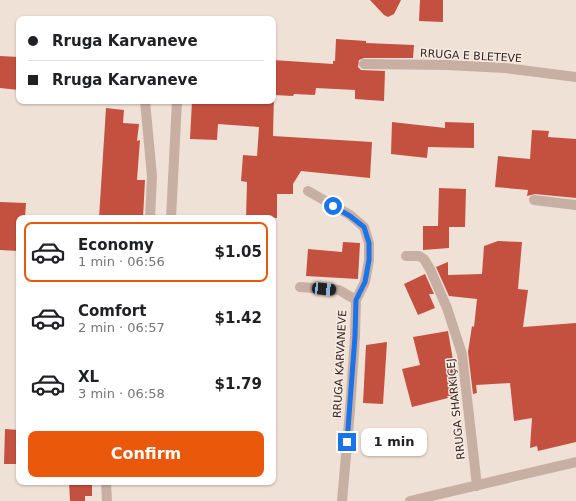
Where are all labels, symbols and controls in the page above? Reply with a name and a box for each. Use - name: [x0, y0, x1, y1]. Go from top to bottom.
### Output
- text: Rruga Karvaneve: [52, 32, 198, 50]
- street label: RRUGA E BLETEVE: [420, 47, 522, 65]
- text: Rruga Karvaneve: [52, 71, 198, 89]
- route start: [324, 197, 342, 215]
- icon: car: [30, 234, 66, 270]
- text: Economy: [78, 236, 154, 254]
- text: $1.05: [215, 243, 262, 261]
- text: 1 min · 06:56: [78, 254, 165, 269]
- car: [311, 282, 337, 296]
- icon: car: [30, 300, 66, 336]
- text: Comfort: [78, 302, 146, 320]
- text: $1.42: [215, 309, 262, 327]
- street label: RRUGA KARVANEVE: [331, 309, 349, 419]
- text: 2 min · 06:57: [78, 320, 165, 335]
- street label: RRUGA SHARKIÇEJ: [444, 358, 468, 460]
- icon: car: [30, 366, 66, 402]
- text: XL: [78, 368, 99, 386]
- text: $1.79: [215, 375, 262, 393]
- text: 3 min · 06:58: [78, 386, 165, 401]
- callout: 1 min: [361, 428, 427, 456]
- button: Confirm: [28, 431, 264, 477]
- route end: [338, 433, 356, 451]
- text: 1 min: [374, 434, 414, 449]

